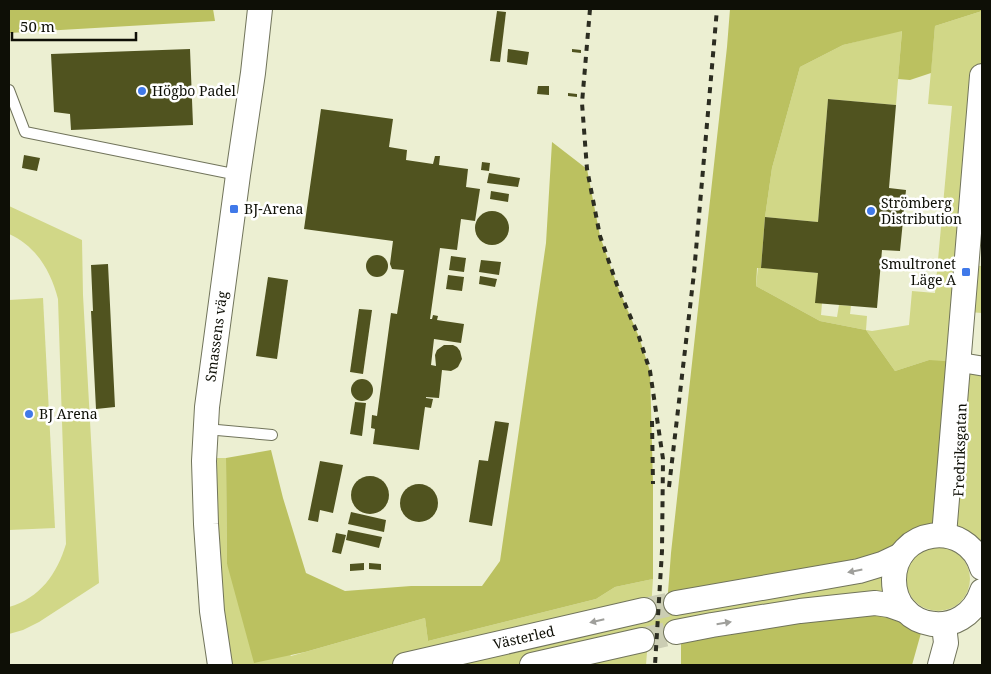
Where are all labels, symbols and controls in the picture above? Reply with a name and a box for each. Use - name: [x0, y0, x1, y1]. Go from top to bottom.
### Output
- scale bar: [12, 10, 136, 42]
- text: 50 m: [20, 16, 55, 36]
- place label: Högbo Padel: [152, 81, 236, 100]
- marker: Högbo Padel: [136, 85, 148, 97]
- place label: Strömberg Distribution: [881, 193, 962, 228]
- place label: BJ-Arena: [244, 199, 303, 218]
- marker: BJ-Arena: [228, 203, 240, 215]
- marker: Strömberg Distribution: [865, 205, 877, 217]
- place label: Smultronet Läge A: [881, 254, 956, 289]
- marker: Smultronet Läge A: [960, 266, 972, 278]
- street label: Smassens väg: [200, 289, 231, 383]
- street label: Fredriksgatan: [948, 403, 971, 497]
- place label: BJ Arena: [39, 404, 98, 423]
- marker: BJ Arena: [23, 408, 35, 420]
- one-way arrow: [848, 567, 863, 575]
- one-way arrow: [589, 617, 604, 625]
- one-way arrow: [717, 619, 733, 627]
- street label: Västerled: [491, 621, 557, 653]

